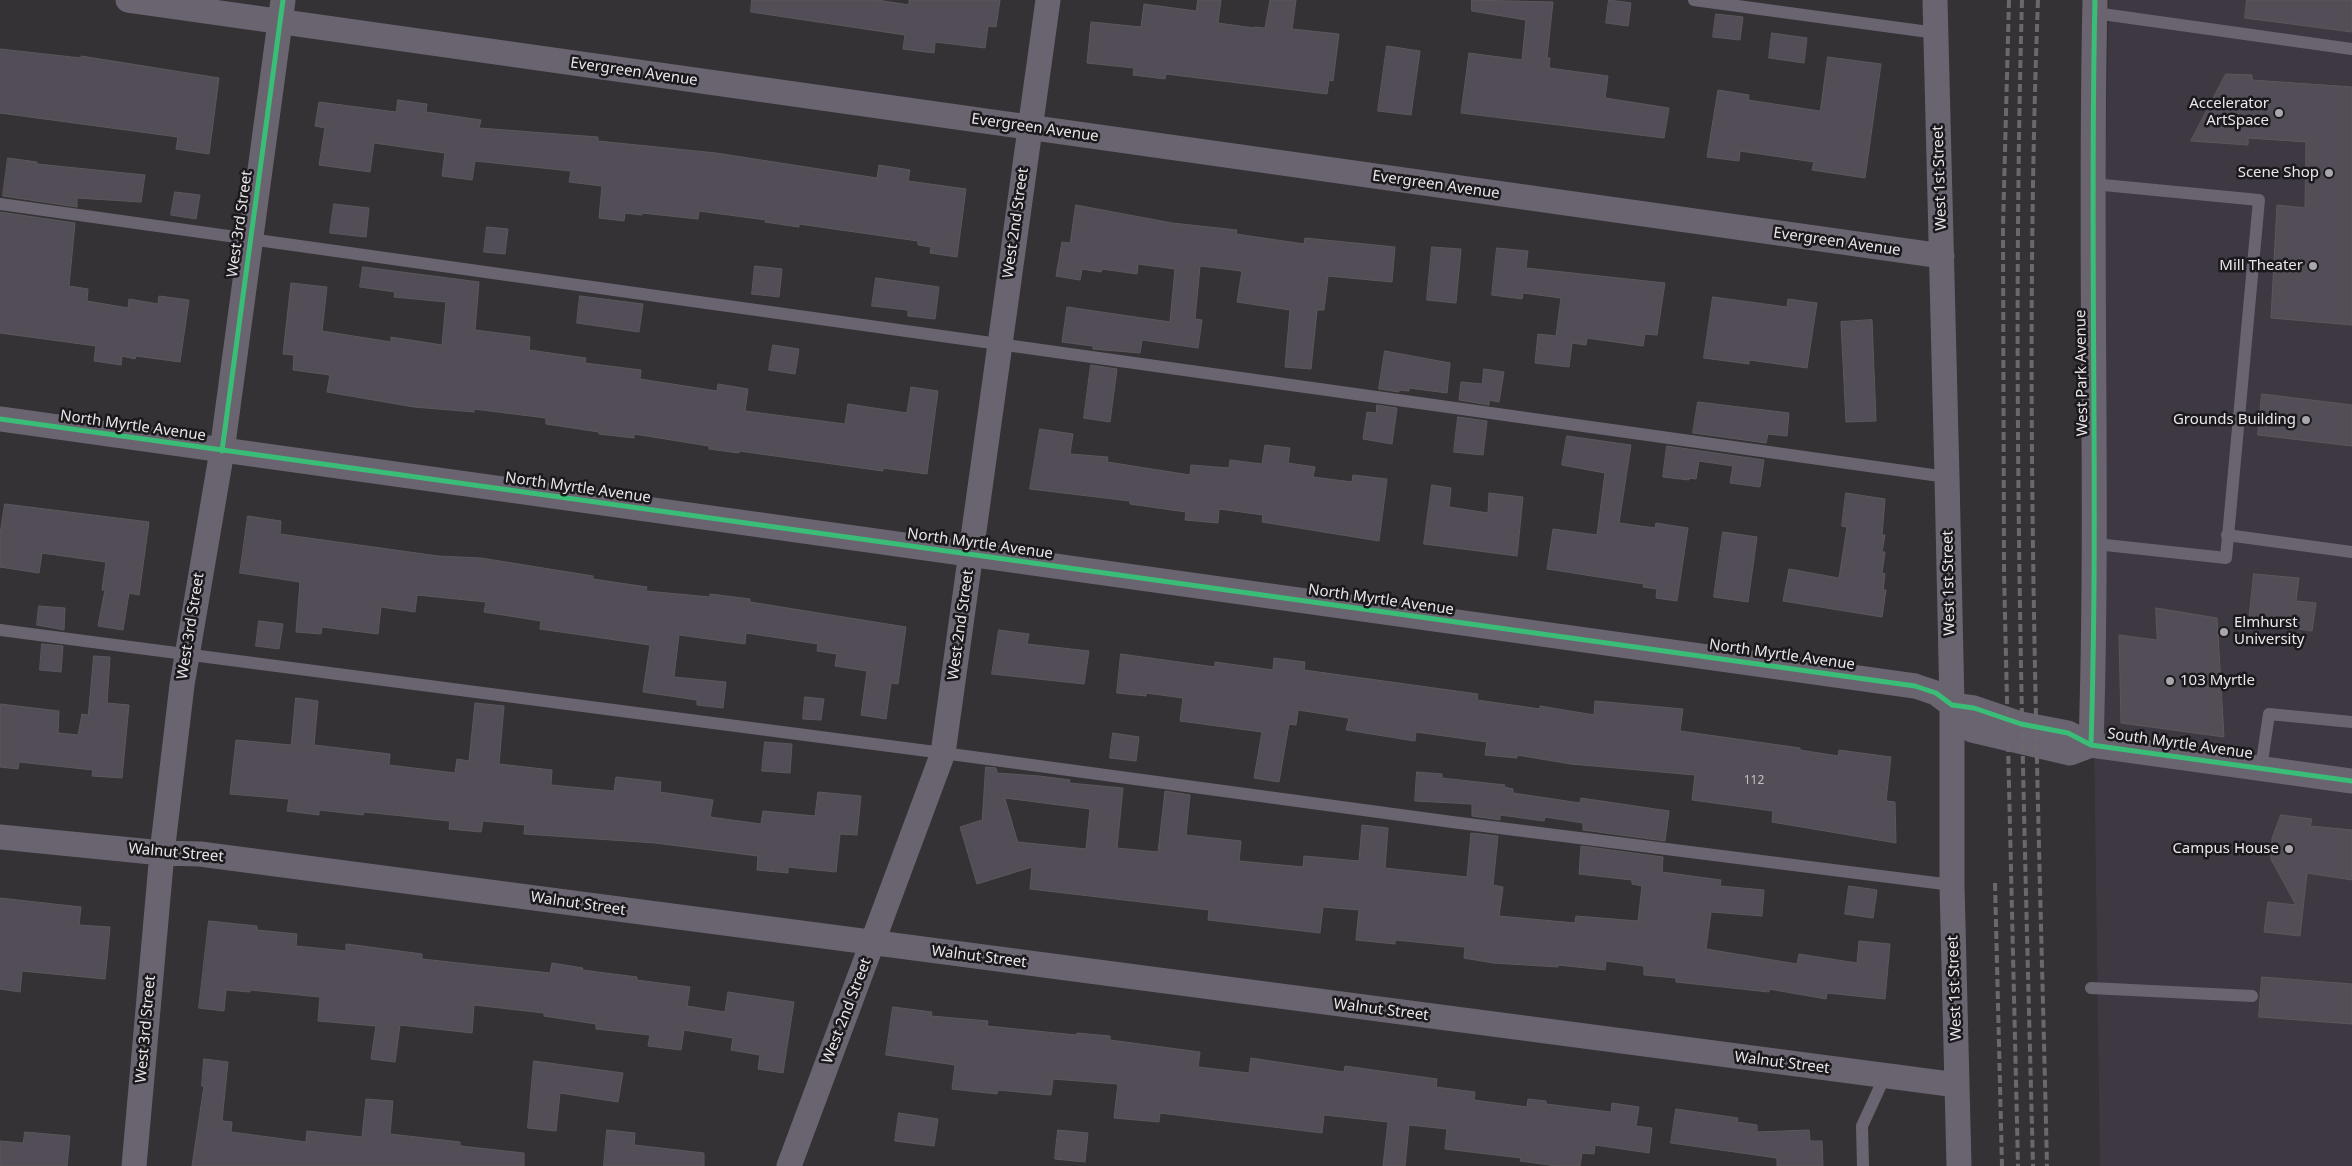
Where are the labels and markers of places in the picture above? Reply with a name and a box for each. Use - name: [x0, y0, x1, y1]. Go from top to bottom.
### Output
- place label: Accelerator ArtSpace: [2189, 95, 2269, 130]
- marker: Accelerator ArtSpace: [2273, 107, 2285, 119]
- place label: Scene Shop: [2238, 164, 2319, 182]
- marker: Scene Shop: [2323, 167, 2335, 179]
- place label: Mill Theater: [2219, 257, 2303, 275]
- marker: Mill Theater: [2307, 260, 2319, 272]
- place label: Grounds Building: [2173, 411, 2296, 429]
- marker: Grounds Building: [2300, 414, 2312, 426]
- place label: Elmhurst University: [2234, 614, 2304, 649]
- marker: Elmhurst University: [2218, 626, 2230, 638]
- place label: 103 Myrtle: [2180, 672, 2255, 690]
- marker: 103 Myrtle: [2164, 675, 2176, 687]
- place label: Campus House: [2172, 840, 2279, 858]
- marker: Campus House: [2283, 843, 2295, 855]

